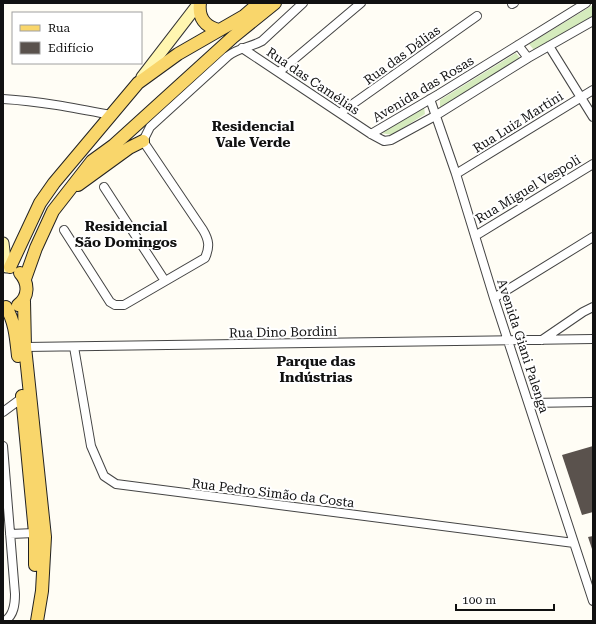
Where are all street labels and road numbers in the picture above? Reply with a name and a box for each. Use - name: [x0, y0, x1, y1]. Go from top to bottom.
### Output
- street label: Rua das Dálias: [361, 22, 443, 88]
- street label: Rua das Camélias: [264, 44, 362, 118]
- street label: Avenida das Rosas: [370, 53, 476, 125]
- street label: Rua Luiz Martini: [470, 88, 566, 156]
- street label: Rua Miguel Vespoli: [473, 152, 583, 226]
- street label: Avenida Giani Palenga: [494, 277, 552, 415]
- street label: Rua Dino Bordini: [229, 324, 337, 340]
- street label: Rua Pedro Simão da Costa: [191, 476, 355, 510]

